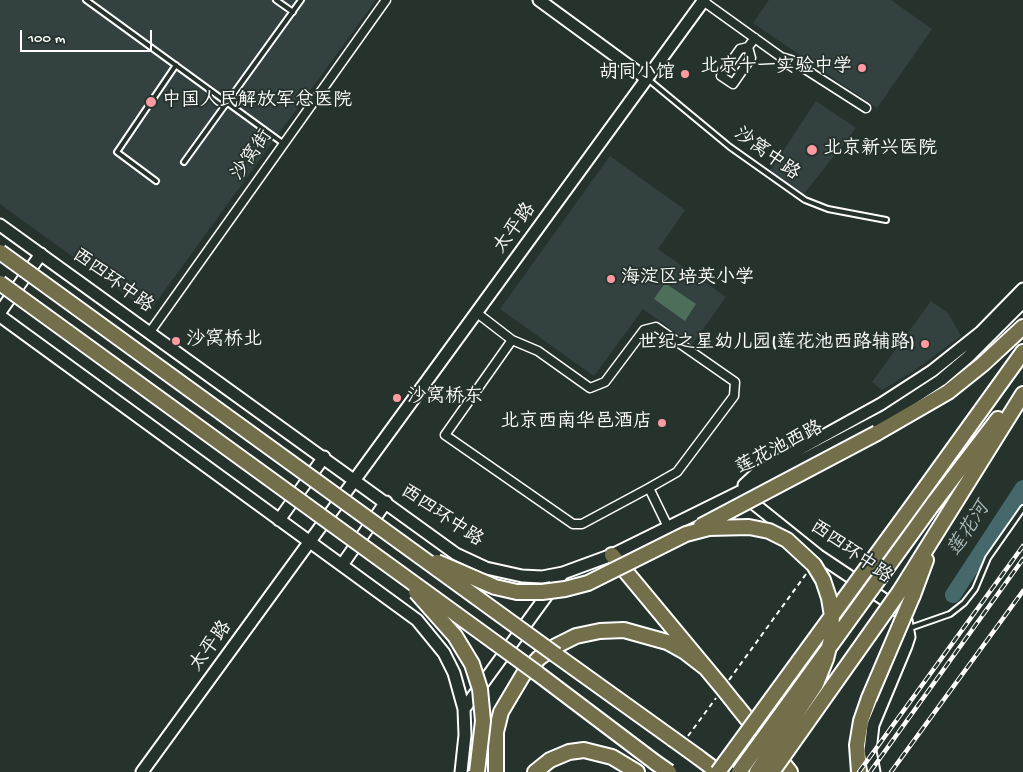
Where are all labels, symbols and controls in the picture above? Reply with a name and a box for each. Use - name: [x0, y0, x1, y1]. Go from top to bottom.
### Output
- scale bar: [22, 20, 155, 52]
- text: 100 m: [28, 30, 65, 48]
- place label: 北京十一实验中学: [700, 57, 852, 79]
- marker: 北京十一实验中学: [856, 62, 868, 74]
- place label: 胡同小馆: [599, 63, 675, 85]
- marker: 胡同小馆: [679, 68, 691, 80]
- place label: 中国人民解放军总医院: [162, 91, 352, 113]
- marker: 中国人民解放军总医院: [144, 95, 158, 109]
- street label: 沙窝中路: [729, 123, 803, 187]
- street label: 沙窝街: [227, 126, 279, 186]
- place label: 北京新兴医院: [823, 139, 937, 161]
- marker: 北京新兴医院: [805, 143, 819, 157]
- street label: 太平路: [490, 199, 542, 259]
- street label: 西四环中路: [67, 245, 157, 319]
- place label: 海淀区培英小学: [621, 268, 754, 290]
- marker: 海淀区培英小学: [605, 273, 617, 285]
- place label: 沙窝桥北: [186, 330, 262, 352]
- place label: 世纪之星幼儿园(莲花池西路辅路): [638, 333, 915, 355]
- marker: 沙窝桥北: [170, 335, 182, 347]
- marker: 世纪之星幼儿园(莲花池西路辅路): [919, 338, 931, 350]
- place label: 沙窝桥东: [407, 387, 483, 409]
- marker: 沙窝桥东: [391, 392, 403, 404]
- place label: 北京西南华邑酒店: [500, 412, 652, 434]
- marker: 北京西南华邑酒店: [656, 417, 668, 429]
- street label: 莲花池西路: [733, 417, 827, 481]
- street label: 西四环中路: [395, 481, 487, 553]
- water label: 莲花河: [944, 498, 996, 562]
- street label: 西四环中路: [805, 516, 895, 590]
- street label: 太平路: [186, 617, 238, 677]

